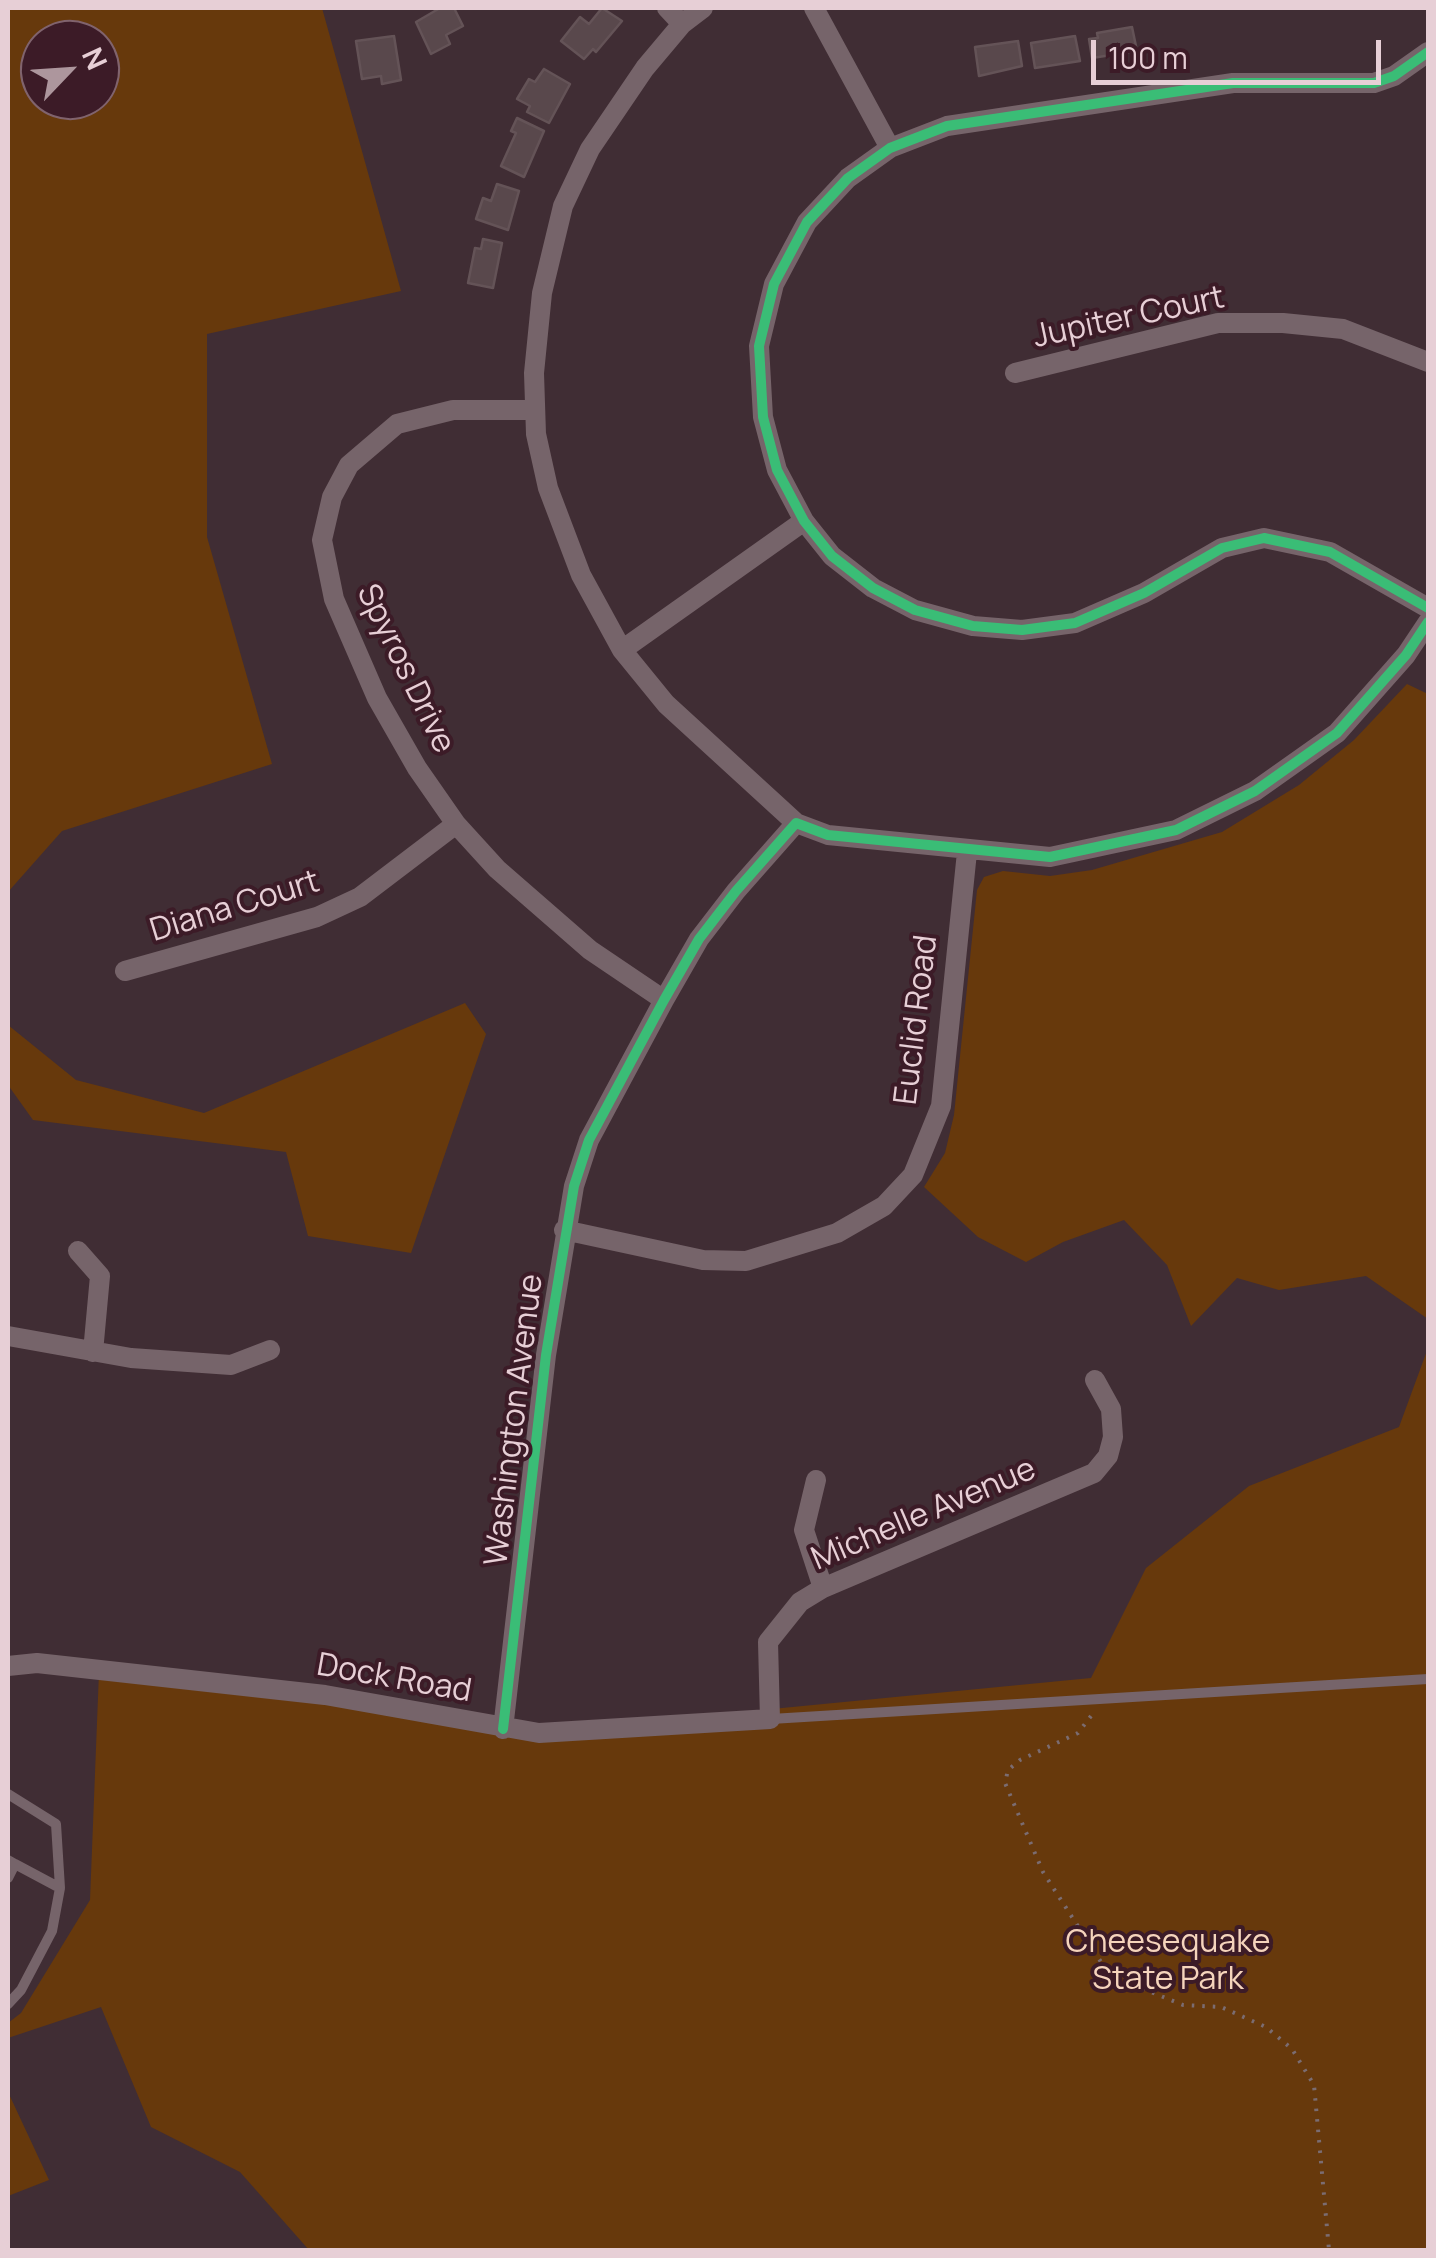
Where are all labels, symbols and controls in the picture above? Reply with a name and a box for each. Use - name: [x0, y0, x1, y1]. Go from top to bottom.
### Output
- north arrow: [20, 20, 120, 120]
- scale bar: [1096, 20, 1386, 82]
- text: 100 m: [1108, 37, 1188, 78]
- text: N: [74, 41, 117, 75]
- street label: Jupiter Court: [1030, 279, 1228, 357]
- street label: Spyros Drive: [348, 578, 462, 760]
- street label: Diana Court: [146, 863, 324, 951]
- street label: Euclid Road: [888, 933, 946, 1107]
- street label: Washington Avenue: [478, 1272, 552, 1568]
- street label: Michelle Avenue: [806, 1451, 1042, 1579]
- street label: Dock Road: [314, 1647, 474, 1711]
- park label: Cheesequake State Park: [1066, 1924, 1270, 1999]

